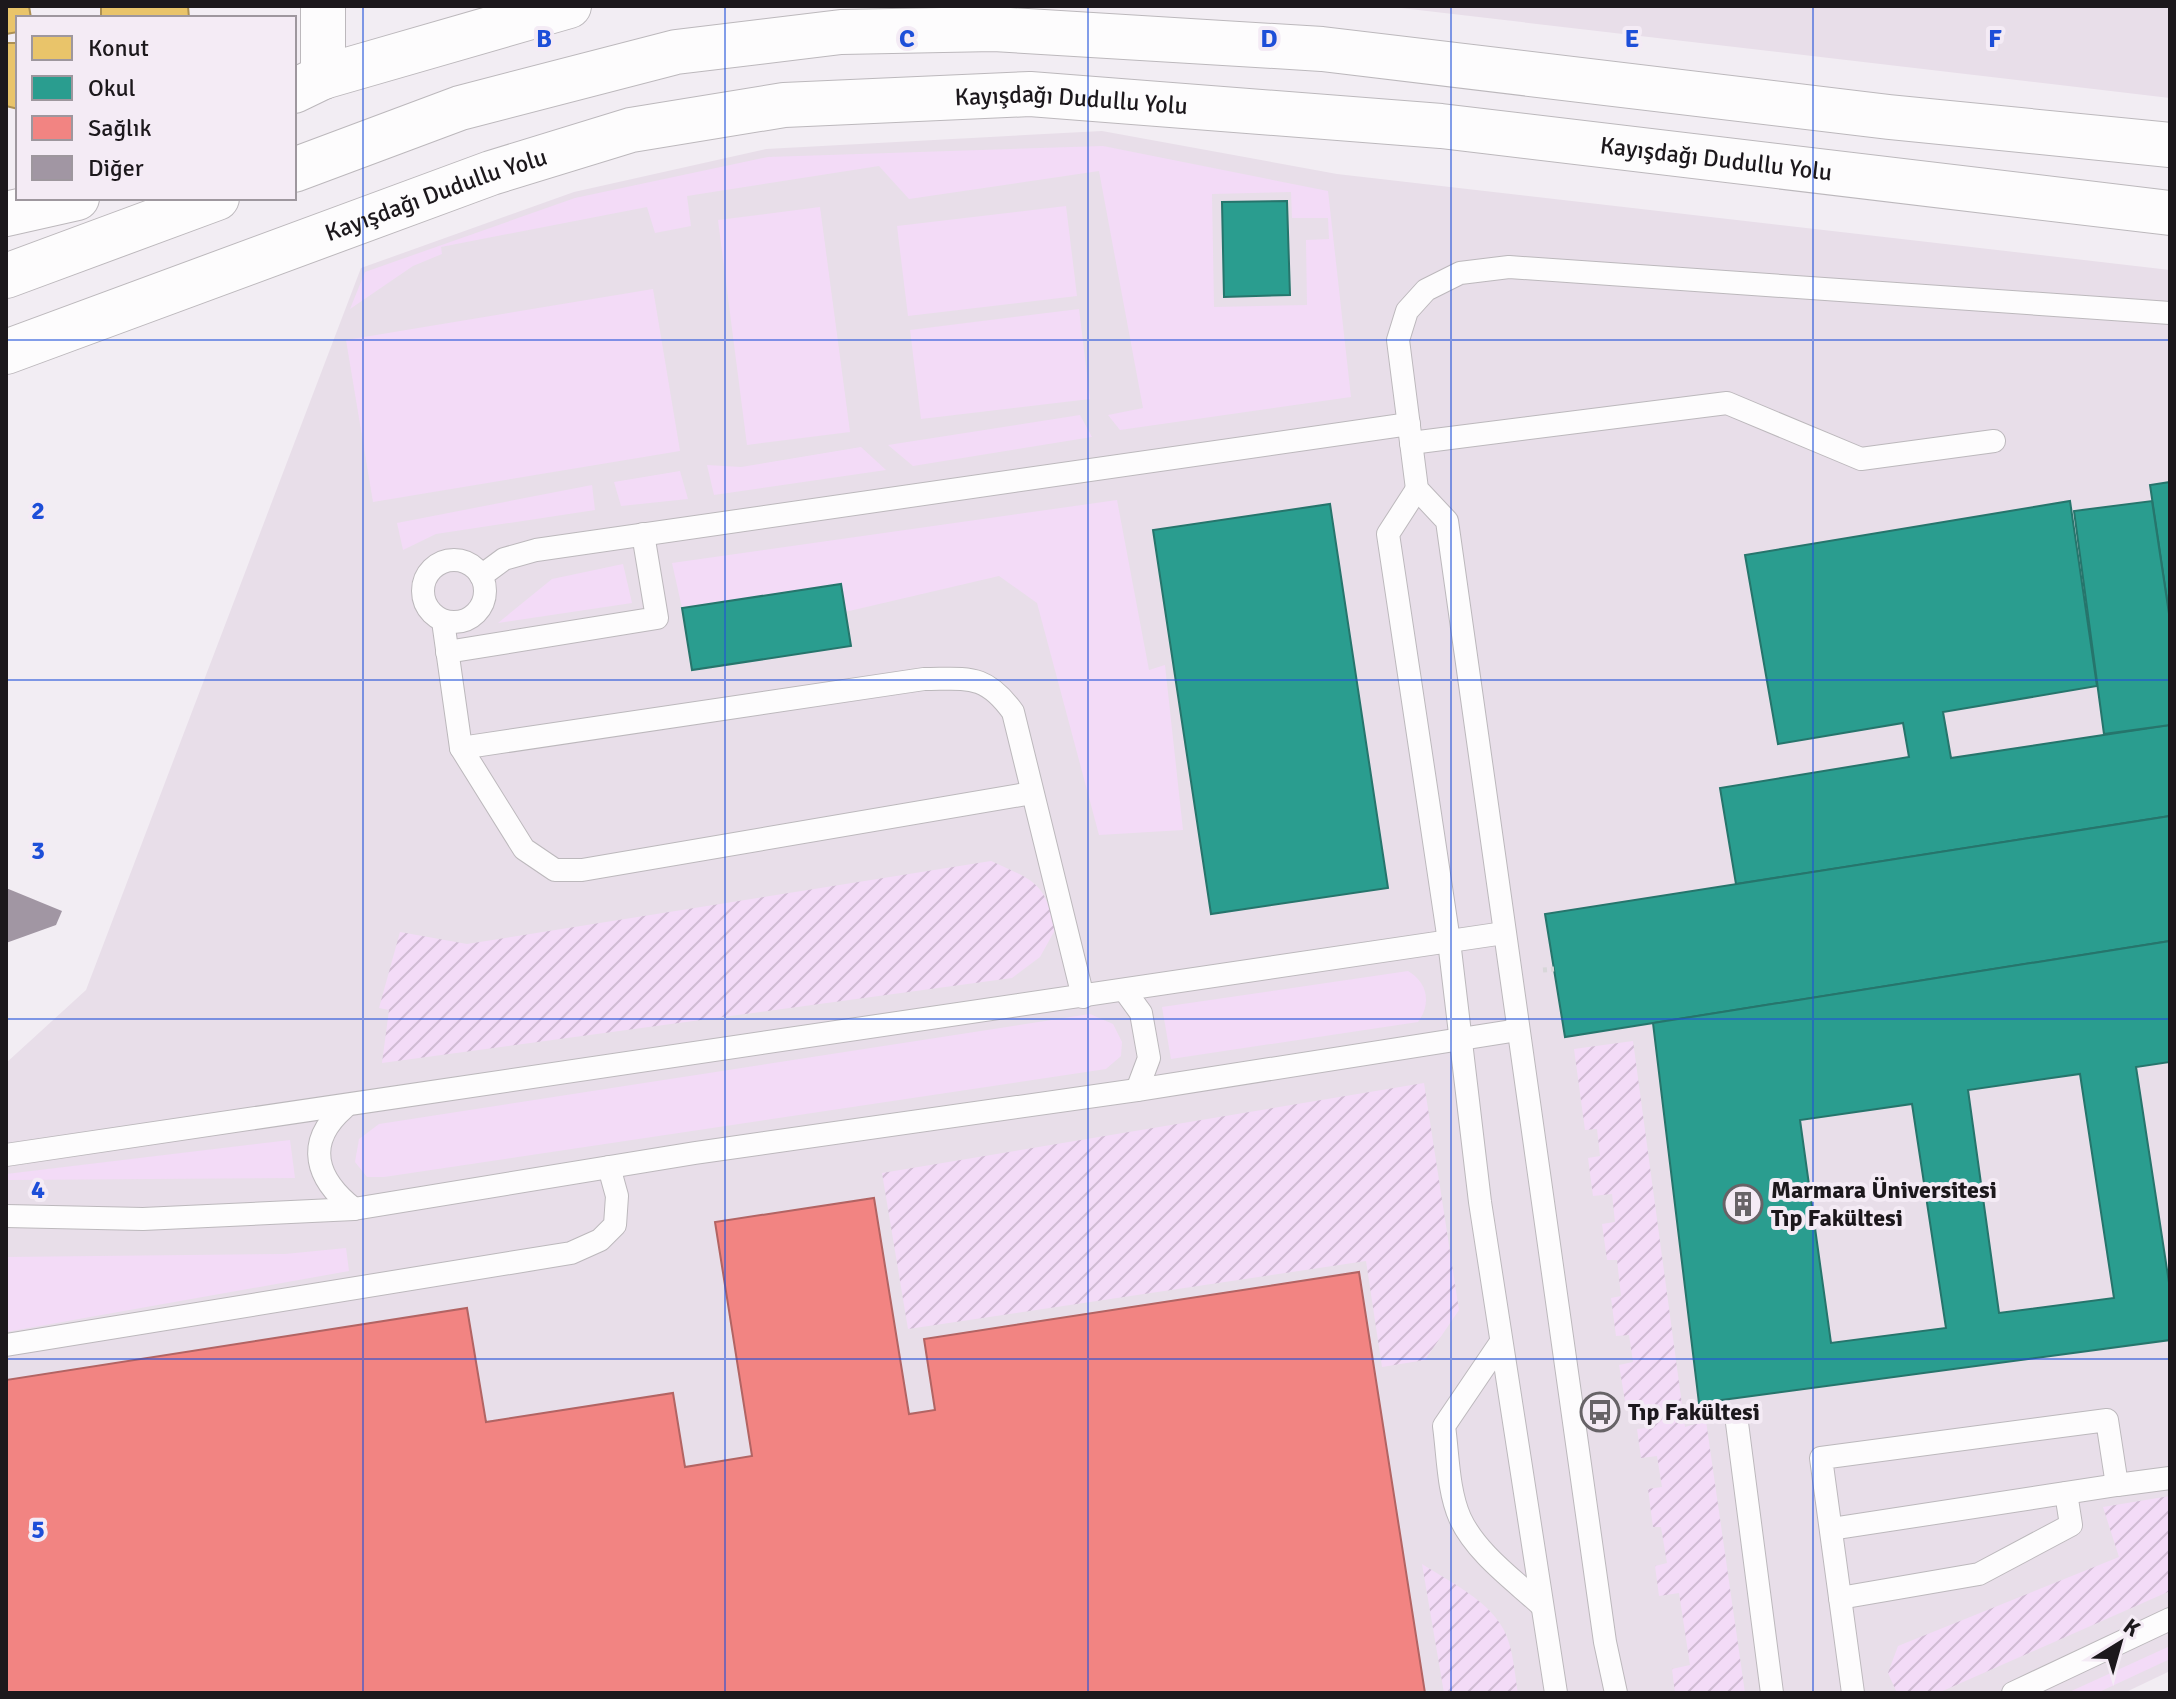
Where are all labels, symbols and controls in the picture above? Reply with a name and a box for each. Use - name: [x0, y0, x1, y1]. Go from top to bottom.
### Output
- legend: [16, 16, 296, 200]
- text: B: [536, 23, 552, 55]
- text: C: [899, 23, 915, 55]
- text: D: [1260, 23, 1278, 55]
- text: E: [1625, 23, 1639, 55]
- text: F: [1988, 23, 2002, 55]
- text: Konut: [88, 33, 149, 63]
- text: Okul: [88, 73, 136, 103]
- street label: Kayışdağı Dudullu Yolu: [954, 79, 1189, 121]
- text: Sağlık: [88, 113, 152, 143]
- street label: Kayışdağı Dudullu Yolu: [1598, 130, 1834, 188]
- street label: Kayışdağı Dudullu Yolu: [321, 142, 551, 248]
- text: Diğer: [88, 153, 144, 183]
- text: 2: [31, 495, 45, 527]
- text: 3: [31, 835, 45, 867]
- text: 4: [31, 1174, 45, 1206]
- place label: Marmara Üniversitesi Tıp Fakültesi: [1771, 1175, 1997, 1233]
- building icon: Marmara Üniversitesi Tıp Fakültesi: [1722, 1183, 1764, 1225]
- bus stop icon: Tıp Fakültesi: [1579, 1391, 1621, 1433]
- place label: Tıp Fakültesi: [1628, 1397, 1760, 1427]
- text: 5: [31, 1514, 45, 1546]
- north arrow: [2080, 1603, 2160, 1683]
- text: K: [2118, 1613, 2146, 1643]

